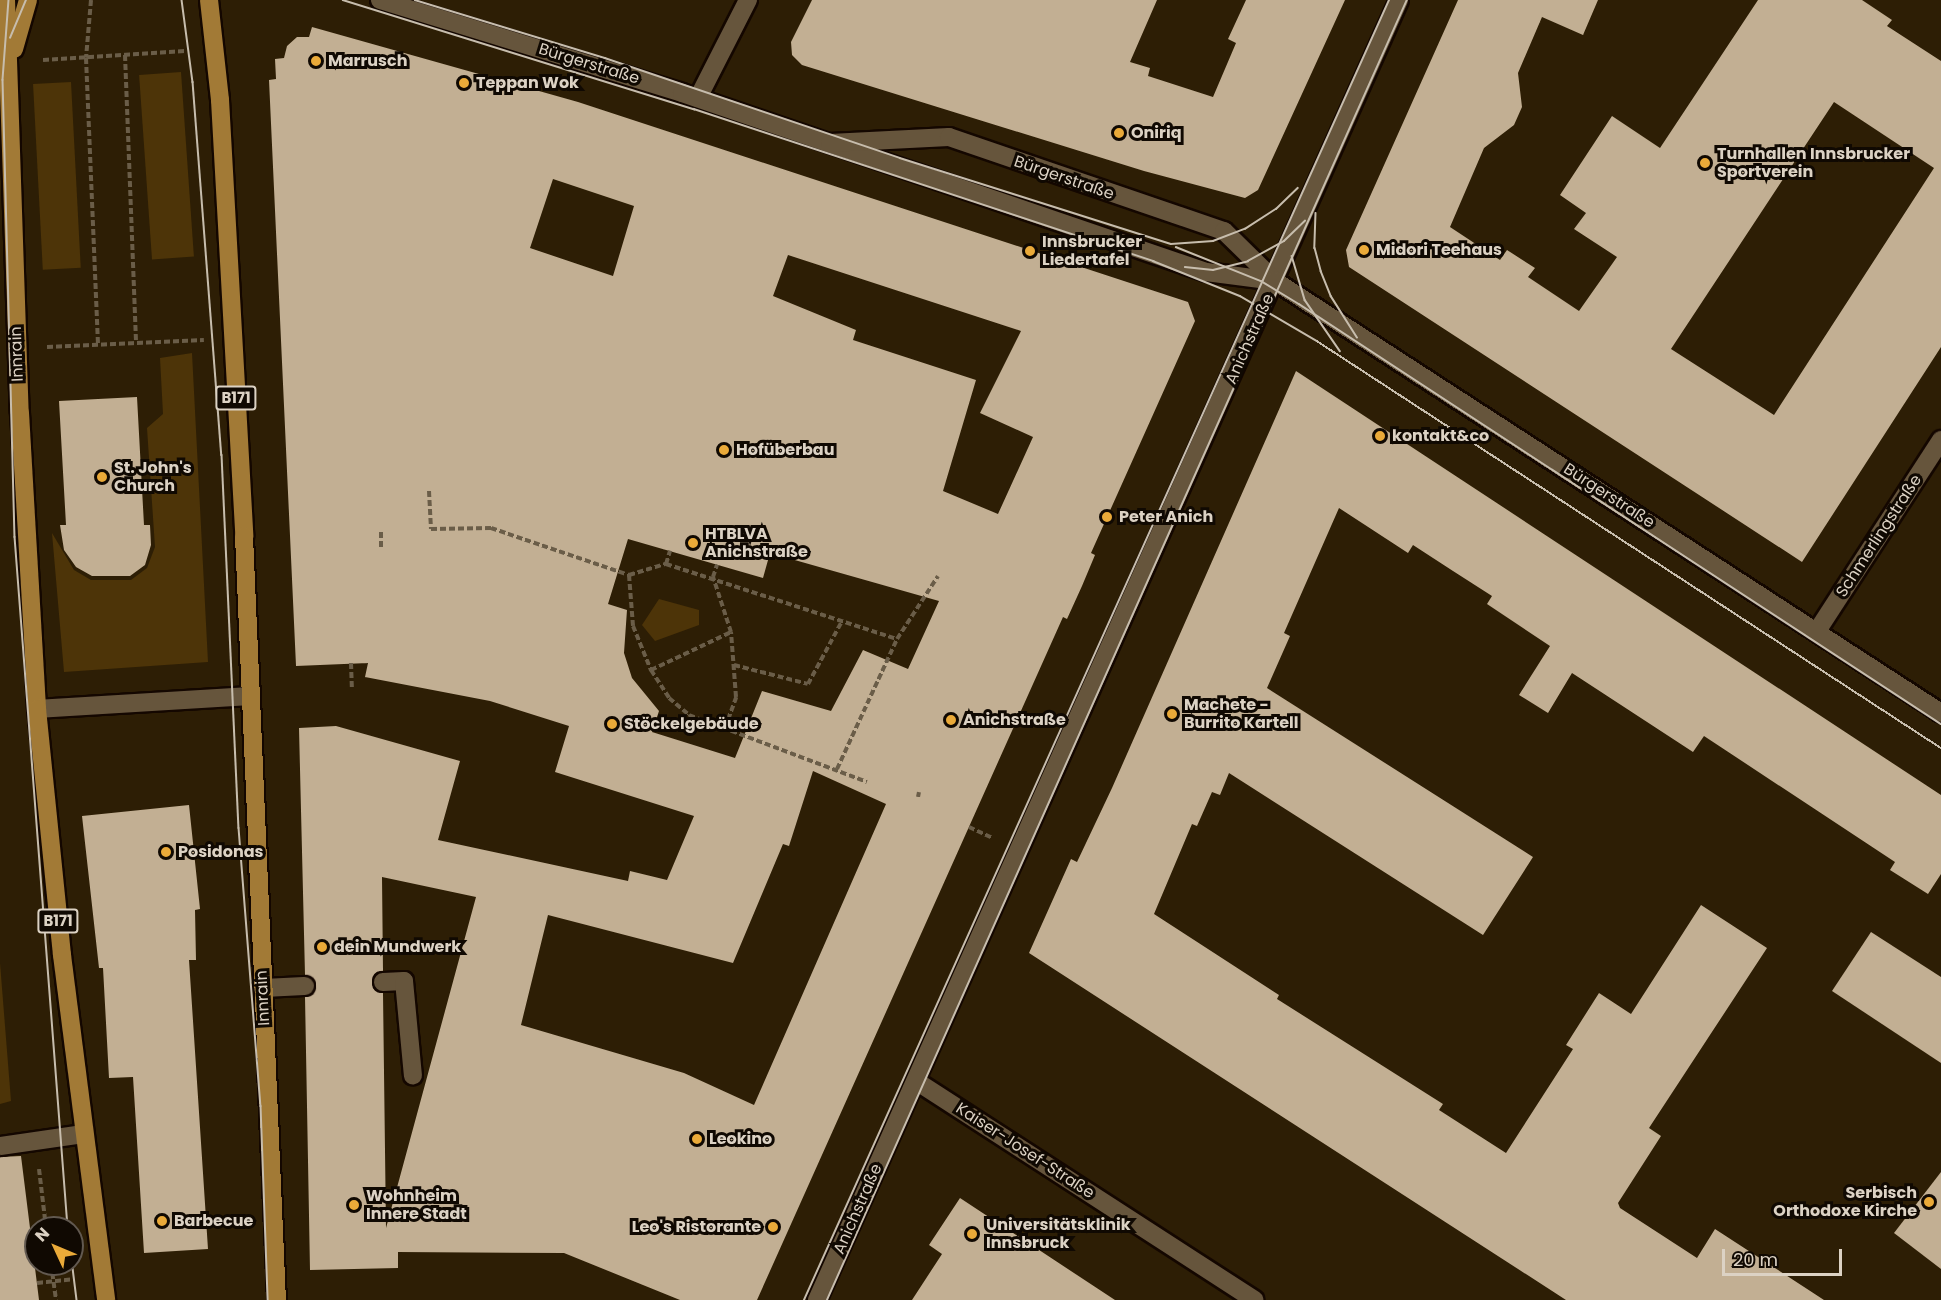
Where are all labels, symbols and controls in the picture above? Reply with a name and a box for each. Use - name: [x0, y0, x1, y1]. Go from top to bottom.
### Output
- street label: Bürgerstraße: [536, 40, 642, 88]
- place label: Marrusch: [328, 51, 407, 71]
- marker: Marrusch: [309, 54, 323, 68]
- place label: Teppan Wok: [476, 73, 579, 93]
- marker: Teppan Wok: [457, 76, 471, 90]
- place label: Oniriq: [1131, 123, 1182, 143]
- marker: Oniriq: [1112, 126, 1126, 140]
- place label: Turnhallen Innsbrucker Sportverein: [1717, 144, 1910, 182]
- street label: Bürgerstraße: [1011, 152, 1117, 204]
- marker: Turnhallen Innsbrucker Sportverein: [1698, 156, 1712, 170]
- place label: Innsbrucker Liedertafel: [1042, 232, 1142, 270]
- place label: Midori Teehaus: [1376, 240, 1502, 260]
- marker: Midori Teehaus: [1357, 243, 1371, 257]
- marker: Innsbrucker Liedertafel: [1023, 244, 1037, 258]
- street label: Anichstraße: [1222, 291, 1278, 387]
- street label: Innrain: [6, 326, 28, 382]
- road number: B171: [215, 386, 257, 410]
- place label: kontakt&co: [1392, 426, 1489, 446]
- marker: kontakt&co: [1373, 429, 1387, 443]
- place label: Hofüberbau: [736, 440, 835, 460]
- marker: Hofüberbau: [717, 443, 731, 457]
- place label: St. John's Church: [114, 458, 192, 496]
- street label: Bürgerstraße: [1560, 459, 1658, 533]
- marker: St. John's Church: [95, 470, 109, 484]
- street label: Schmerlingstraße: [1832, 471, 1926, 601]
- place label: Peter Anich: [1119, 507, 1213, 527]
- marker: Peter Anich: [1100, 510, 1114, 524]
- place label: HTBLVA Anichstraße: [705, 524, 808, 562]
- marker: HTBLVA Anichstraße: [686, 536, 700, 550]
- place label: Machete - Burrito Kartell: [1184, 695, 1298, 733]
- marker: Machete - Burrito Kartell: [1165, 707, 1179, 721]
- place label: Anichstraße: [963, 710, 1066, 730]
- marker: Anichstraße: [944, 713, 958, 727]
- place label: Stöckelgebäude: [624, 714, 759, 734]
- marker: Stöckelgebäude: [605, 717, 619, 731]
- place label: Posidonas: [178, 842, 263, 862]
- marker: Posidonas: [159, 845, 173, 859]
- road number: B171: [37, 909, 79, 933]
- place label: dein Mundwerk: [334, 937, 461, 957]
- marker: dein Mundwerk: [315, 940, 329, 954]
- street label: Innrain: [252, 970, 274, 1026]
- street label: Kaiser-Josef-Straße: [952, 1099, 1098, 1203]
- place label: Leokino: [709, 1129, 772, 1149]
- marker: Leokino: [690, 1132, 704, 1146]
- street label: Anichstraße: [830, 1161, 886, 1257]
- place label: Serbisch Orthodoxe Kirche: [1773, 1183, 1917, 1221]
- place label: Wohnheim Innere Stadt: [366, 1186, 467, 1224]
- marker: Serbisch Orthodoxe Kirche: [1922, 1195, 1936, 1209]
- marker: Wohnheim Innere Stadt: [347, 1198, 361, 1212]
- place label: Barbecue: [174, 1211, 253, 1231]
- marker: Barbecue: [155, 1214, 169, 1228]
- place label: Universitätsklinik Innsbruck: [986, 1215, 1131, 1253]
- north arrow: [24, 1216, 84, 1276]
- place label: Leo's Ristorante: [632, 1217, 761, 1237]
- marker: Leo's Ristorante: [766, 1220, 780, 1234]
- text: N: [30, 1222, 55, 1247]
- marker: Universitätsklinik Innsbruck: [963, 1225, 981, 1243]
- scale bar: [1725, 1237, 1845, 1275]
- text: 20 m: [1733, 1247, 1778, 1272]

